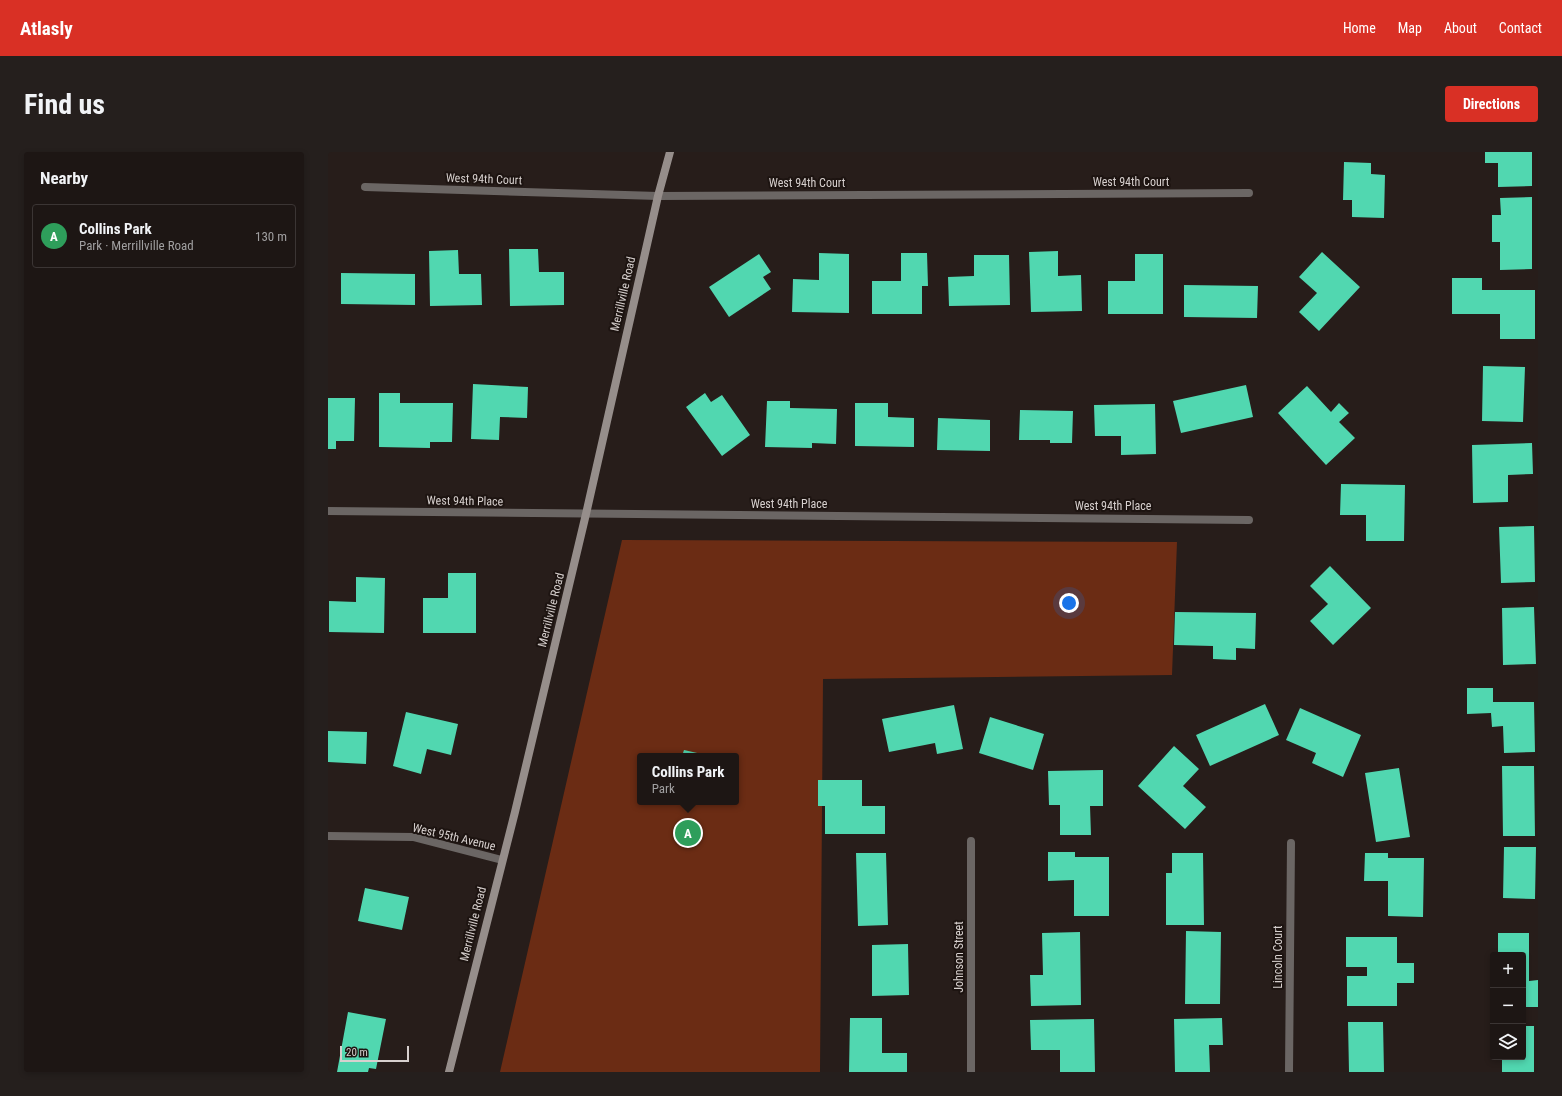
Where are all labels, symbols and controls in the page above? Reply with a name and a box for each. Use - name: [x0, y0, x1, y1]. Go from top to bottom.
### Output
- text: Atlasly: [20, 17, 73, 40]
- text: Home: [1343, 20, 1376, 36]
- text: Map: [1398, 20, 1422, 36]
- text: About: [1444, 20, 1477, 36]
- text: Contact: [1499, 20, 1542, 36]
- button: Directions: [1445, 86, 1538, 122]
- text: Find us: [24, 88, 105, 121]
- text: Nearby: [40, 168, 88, 188]
- street label: West 94th Court: [446, 171, 523, 187]
- street label: West 94th Court: [1093, 175, 1170, 189]
- street label: West 94th Court: [769, 176, 846, 190]
- text: Collins Park: [79, 220, 152, 238]
- text: A: [50, 229, 58, 244]
- text: 130 m: [255, 229, 287, 244]
- text: Park · Merrillville Road: [79, 238, 194, 253]
- street label: Merrillville Road: [608, 255, 638, 333]
- street label: West 94th Place: [427, 493, 504, 509]
- street label: West 94th Place: [751, 497, 828, 511]
- street label: West 94th Place: [1075, 499, 1152, 513]
- street label: Merrillville Road: [535, 571, 567, 649]
- your location: [1059, 593, 1079, 613]
- popup: [637, 753, 739, 805]
- text: Collins Park: [652, 763, 724, 781]
- text: Park: [652, 781, 675, 796]
- pin: A: [675, 818, 701, 848]
- street label: West 95th Avenue: [411, 821, 497, 853]
- street label: Merrillville Road: [457, 885, 489, 963]
- street label: Johnson Street: [952, 921, 966, 993]
- street label: Lincoln Court: [1271, 925, 1285, 989]
- map controls: [1490, 952, 1526, 1060]
- button: +: [1490, 952, 1526, 988]
- button: −: [1490, 988, 1526, 1024]
- button: layers: [1490, 1024, 1526, 1060]
- scale bar: [340, 1044, 409, 1063]
- text: 20 m: [346, 1046, 368, 1059]

